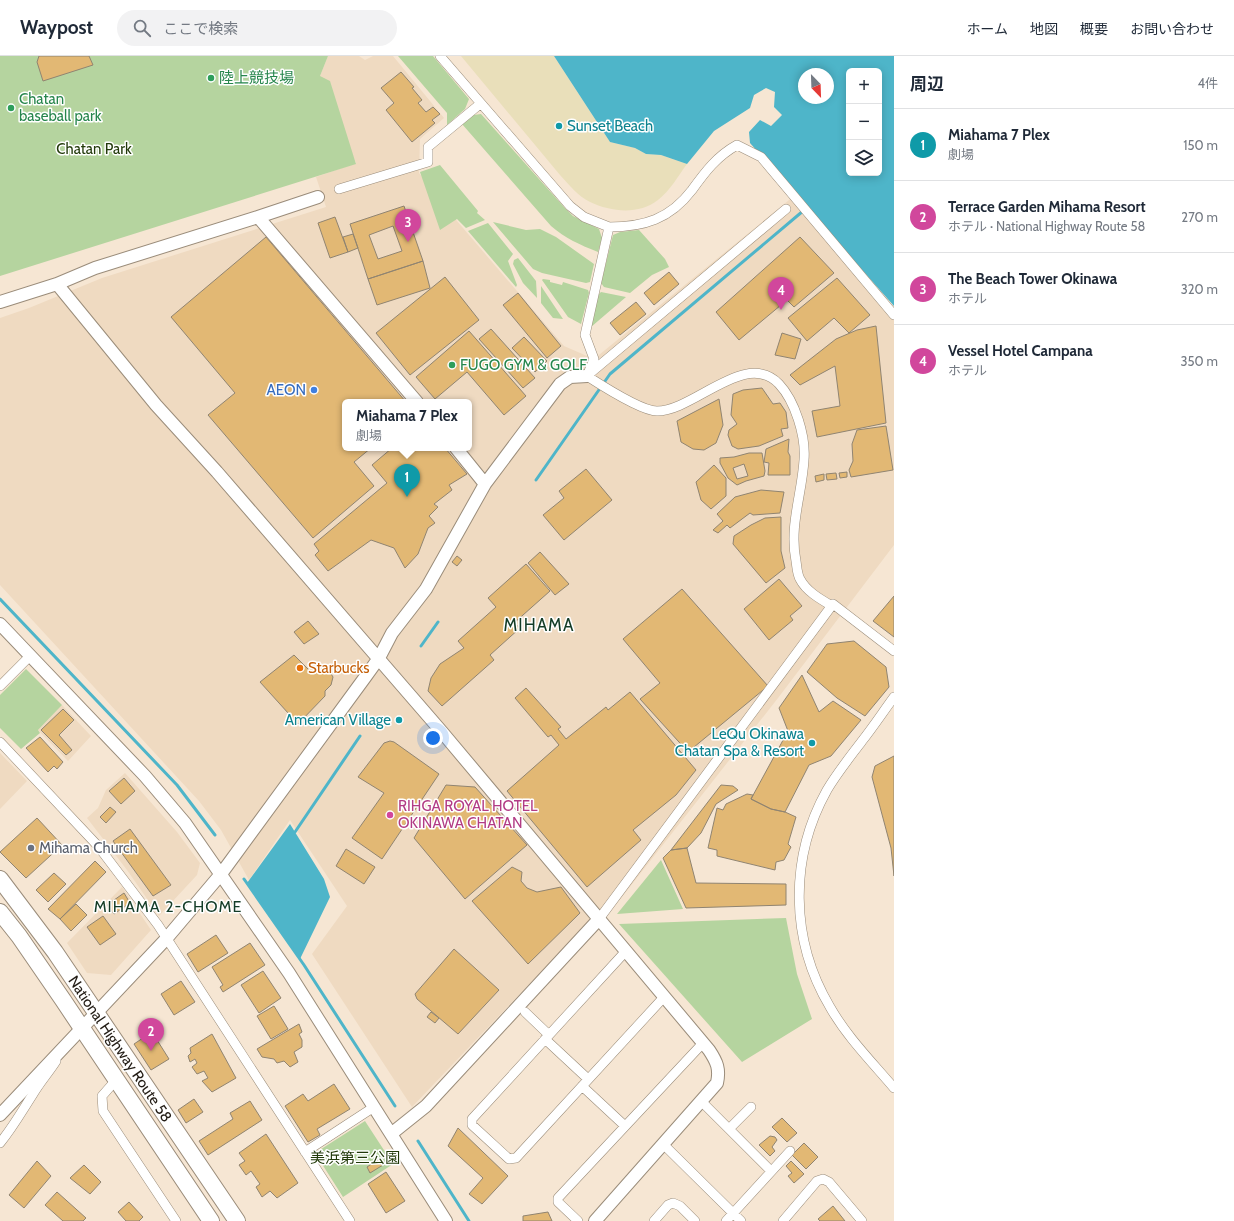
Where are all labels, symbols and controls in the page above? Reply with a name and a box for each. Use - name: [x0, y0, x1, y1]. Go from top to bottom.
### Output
- search box: [117, 10, 397, 46]
- text: Waypost: [20, 16, 93, 39]
- icon: search: [131, 17, 153, 39]
- text: ここで検索: [163, 20, 238, 38]
- text: ホーム: [966, 20, 1008, 38]
- text: 地図: [1030, 20, 1058, 38]
- text: 概要: [1080, 20, 1108, 38]
- text: お問い合わせ: [1130, 20, 1214, 38]
- north arrow: [798, 68, 834, 104]
- map controls: [846, 68, 882, 176]
- button: +: [846, 68, 882, 104]
- place label: 陸上競技場: [219, 69, 294, 87]
- marker: 陸上競技場: [206, 73, 216, 83]
- text: 周辺: [910, 74, 944, 94]
- text: 4件: [1197, 75, 1218, 91]
- place label: Chatan baseball park: [19, 90, 102, 125]
- marker: Chatan baseball park: [6, 103, 16, 113]
- button: −: [846, 104, 882, 140]
- place label: Sunset Beach: [567, 117, 653, 135]
- marker: Sunset Beach: [554, 121, 564, 131]
- text: Miahama 7 Plex: [948, 126, 1050, 144]
- text: 1: [921, 137, 925, 153]
- text: 150 m: [1183, 137, 1218, 153]
- park label: Chatan Park: [56, 140, 132, 158]
- button: layers: [846, 140, 882, 176]
- text: 劇場: [948, 146, 974, 162]
- text: Terrace Garden Mihama Resort: [948, 198, 1146, 216]
- pin: 3: [395, 209, 421, 242]
- text: 2: [920, 209, 926, 225]
- text: 270 m: [1181, 209, 1218, 225]
- text: ホテル · National Highway Route 58: [948, 218, 1145, 234]
- text: The Beach Tower Okinawa: [948, 270, 1117, 288]
- pin: 4: [768, 277, 794, 310]
- text: 3: [919, 281, 927, 297]
- text: 320 m: [1181, 281, 1218, 297]
- text: ホテル: [948, 290, 987, 306]
- text: Vessel Hotel Campana: [948, 342, 1093, 360]
- text: 4: [919, 353, 927, 369]
- text: 350 m: [1181, 353, 1218, 369]
- place label: FUGO GYM & GOLF: [460, 356, 587, 374]
- marker: FUGO GYM & GOLF: [447, 360, 457, 370]
- text: ホテル: [948, 362, 987, 378]
- place label: AEON: [267, 381, 306, 399]
- marker: AEON: [309, 385, 319, 395]
- popup: [342, 399, 472, 451]
- text: Miahama 7 Plex: [356, 407, 458, 425]
- text: 劇場: [356, 427, 382, 443]
- pin: 1: [394, 464, 420, 497]
- district label: MIHAMA: [504, 615, 574, 635]
- place label: Starbucks: [308, 659, 369, 677]
- marker: Starbucks: [295, 663, 305, 673]
- place label: American Village: [285, 711, 391, 729]
- marker: American Village: [394, 715, 404, 725]
- place label: LeQu Okinawa Chatan Spa & Resort: [675, 725, 805, 760]
- your location: [423, 728, 443, 748]
- marker: LeQu Okinawa Chatan Spa & Resort: [807, 738, 817, 748]
- place label: RIHGA ROYAL HOTEL OKINAWA CHATAN: [398, 797, 538, 832]
- marker: RIHGA ROYAL HOTEL OKINAWA CHATAN: [385, 810, 395, 820]
- place label: Mihama Church: [39, 839, 138, 857]
- marker: Mihama Church: [26, 843, 36, 853]
- district label: MIHAMA 2-CHOME: [94, 897, 242, 916]
- street label: National Highway Route 58: [64, 973, 176, 1125]
- pin: 2: [138, 1018, 164, 1051]
- park label: 美浜第三公園: [310, 1149, 400, 1167]

